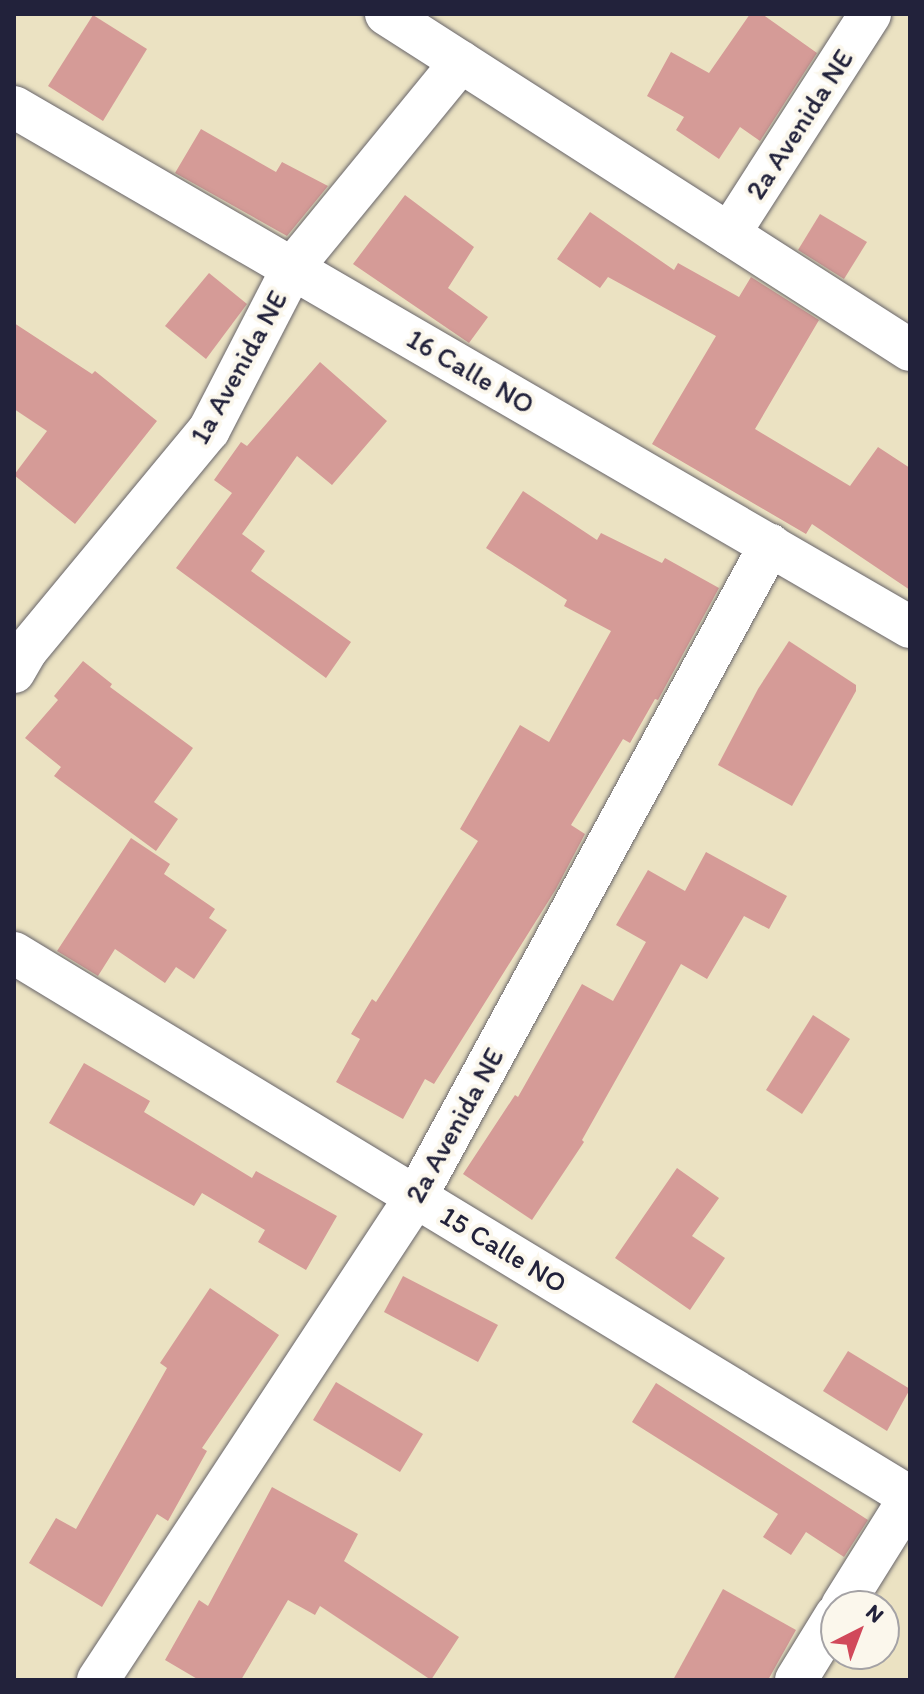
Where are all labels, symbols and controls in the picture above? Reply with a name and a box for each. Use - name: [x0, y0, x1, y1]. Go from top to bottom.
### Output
- street label: 2a Avenida NE: [738, 43, 860, 205]
- street label: 1a Avenida NE: [182, 284, 294, 450]
- street label: 16 Calle NO: [401, 321, 541, 421]
- street label: 2a Avenida NE: [398, 1042, 510, 1208]
- street label: 15 Calle NO: [435, 1198, 573, 1300]
- north arrow: [820, 1590, 900, 1670]
- text: N: [860, 1598, 890, 1628]

